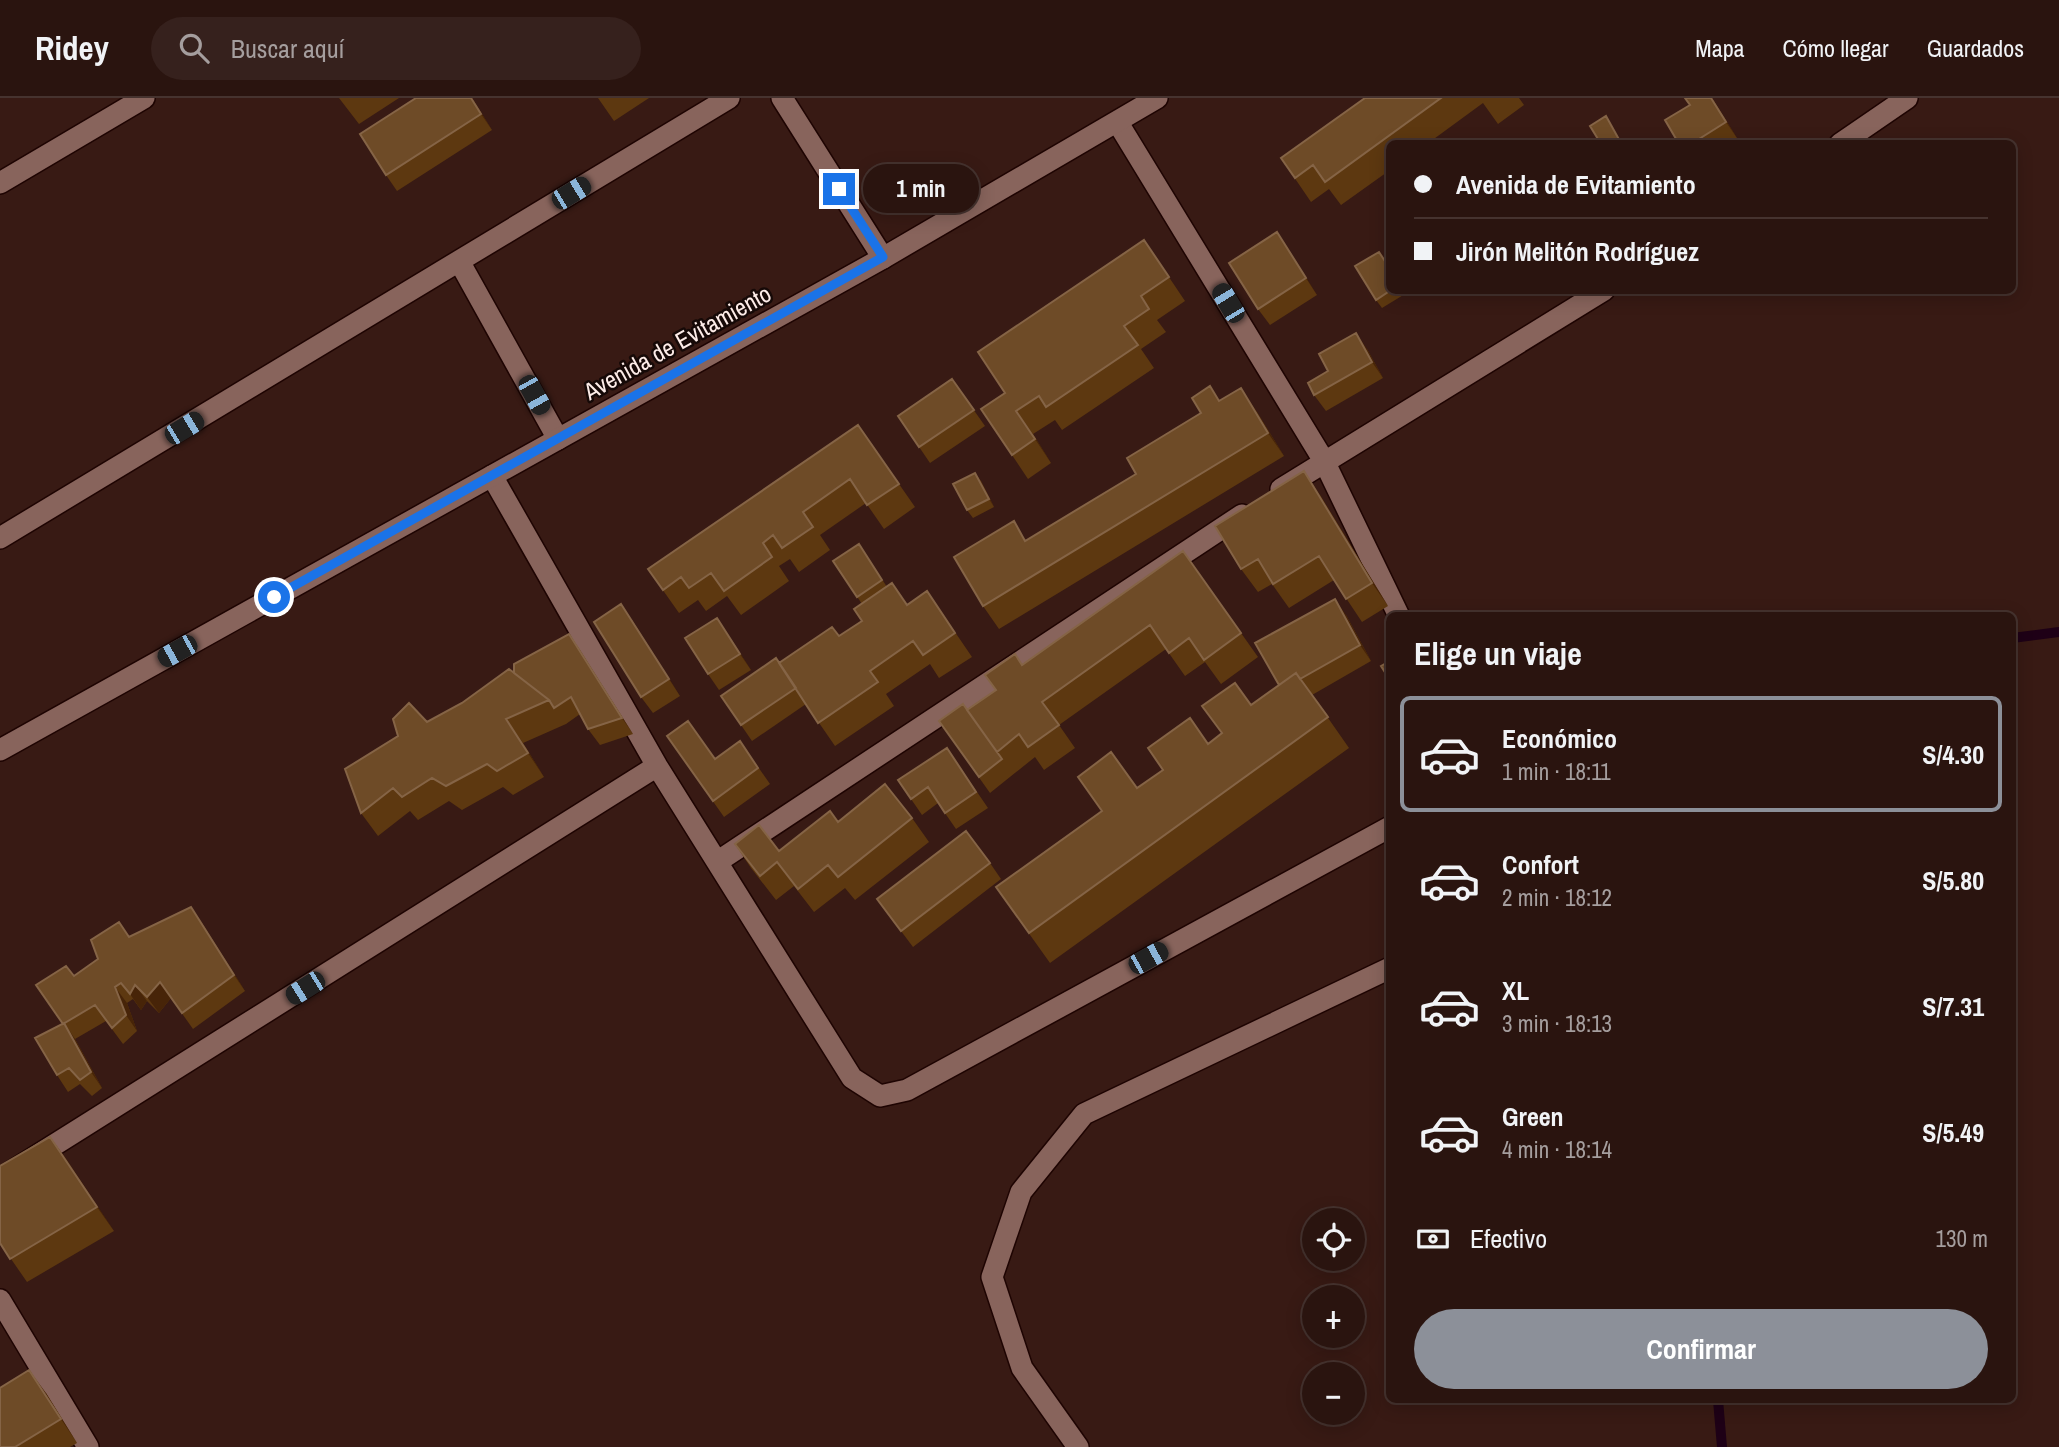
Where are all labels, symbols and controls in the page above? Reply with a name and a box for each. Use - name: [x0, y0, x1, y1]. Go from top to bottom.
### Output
- search box: [151, 17, 641, 80]
- text: Ridey: [35, 26, 109, 70]
- icon: search: [175, 29, 213, 67]
- text: Buscar aquí: [231, 31, 344, 66]
- text: Mapa: [1695, 32, 1745, 64]
- text: Cómo llegar: [1783, 32, 1889, 64]
- text: Guardados: [1927, 32, 2024, 64]
- callout: 1 min: [864, 164, 979, 214]
- text: Avenida de Evitamiento: [1456, 167, 1696, 202]
- car: [548, 173, 595, 213]
- route end: [823, 173, 855, 205]
- text: 1 min: [896, 173, 946, 204]
- text: Jirón Melitón Rodríguez: [1456, 234, 1699, 269]
- street label: Avenida de Evitamiento: [577, 277, 776, 407]
- car: [1209, 280, 1248, 326]
- car: [515, 372, 554, 418]
- car: [161, 408, 208, 448]
- route start: [258, 581, 290, 613]
- car: [154, 632, 201, 670]
- text: Elige un viaje: [1414, 632, 1582, 675]
- text: Económico: [1502, 721, 1617, 756]
- icon: car: [1418, 723, 1481, 786]
- text: S/4.30: [1922, 737, 1984, 772]
- text: 1 min · 18:11: [1502, 756, 1611, 787]
- text: Confort: [1502, 847, 1579, 882]
- icon: car: [1418, 849, 1481, 912]
- text: S/5.80: [1922, 863, 1984, 898]
- text: 2 min · 18:12: [1502, 882, 1612, 913]
- car: [1125, 939, 1172, 977]
- car: [282, 968, 329, 1008]
- text: XL: [1502, 973, 1529, 1008]
- icon: car: [1418, 975, 1481, 1038]
- text: S/7.31: [1922, 989, 1984, 1024]
- text: 3 min · 18:13: [1502, 1008, 1612, 1039]
- text: Green: [1502, 1099, 1564, 1134]
- icon: car: [1418, 1101, 1481, 1164]
- text: S/5.49: [1922, 1115, 1984, 1150]
- text: 4 min · 18:14: [1502, 1134, 1612, 1165]
- map controls: [1302, 1208, 1365, 1425]
- button: locate: [1302, 1208, 1365, 1271]
- icon: cash: [1414, 1220, 1452, 1258]
- text: Efectivo: [1470, 1221, 1547, 1256]
- text: 130 m: [1936, 1223, 1988, 1254]
- button: +: [1302, 1285, 1365, 1348]
- button: Confirmar: [1414, 1309, 1988, 1389]
- button: −: [1302, 1362, 1365, 1425]

